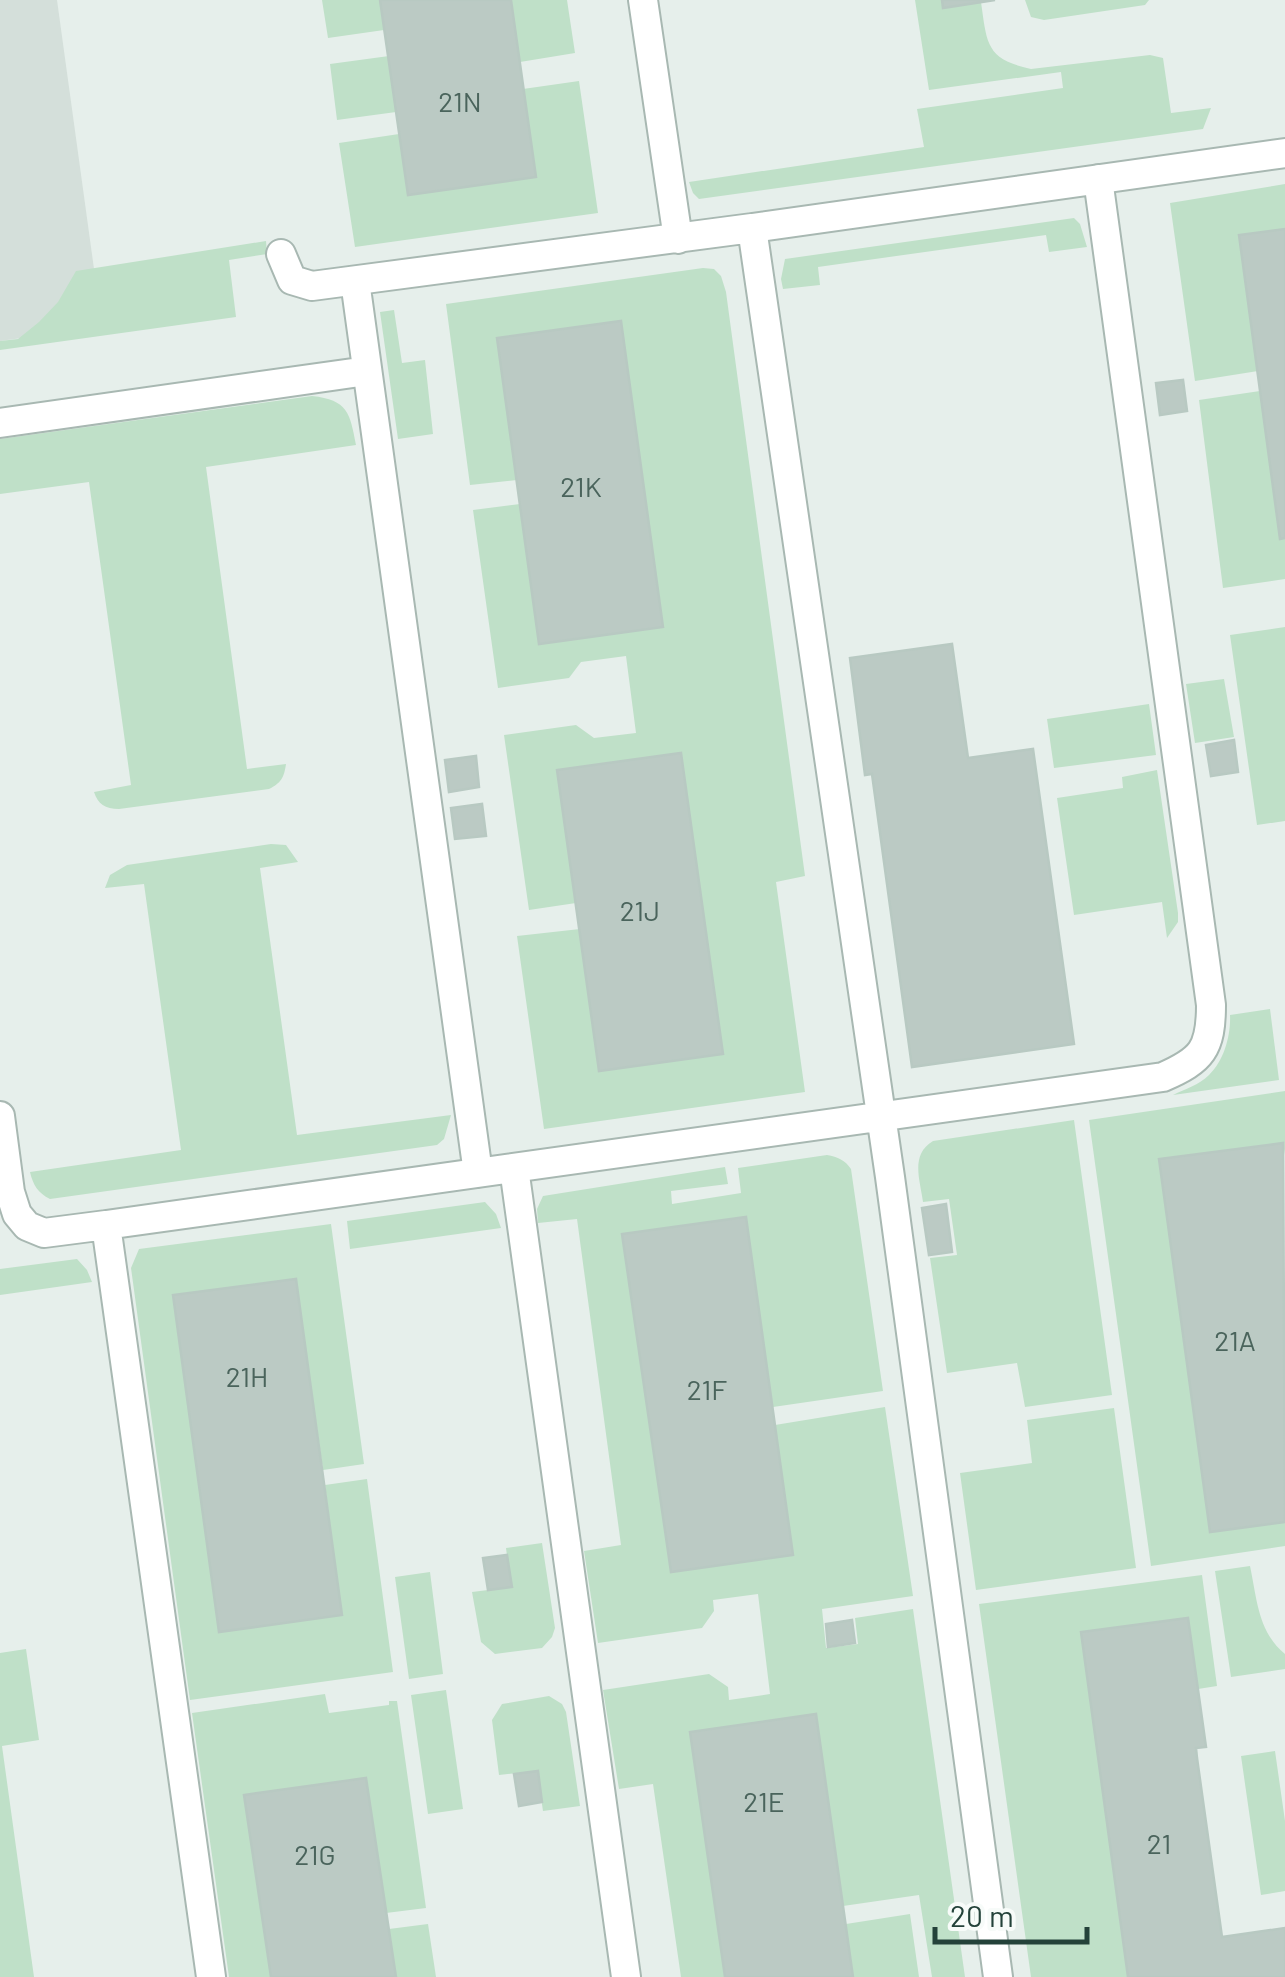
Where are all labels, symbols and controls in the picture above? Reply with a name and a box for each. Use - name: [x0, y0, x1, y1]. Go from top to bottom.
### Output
- house number: 21N: [438, 84, 482, 118]
- house number: 21K: [560, 469, 602, 503]
- house number: 21J: [620, 893, 660, 927]
- house number: 21A: [1214, 1323, 1256, 1357]
- house number: 21H: [226, 1359, 268, 1393]
- house number: 21F: [687, 1372, 727, 1406]
- house number: 21E: [743, 1784, 785, 1818]
- house number: 21: [1147, 1826, 1171, 1860]
- house number: 21G: [294, 1837, 336, 1871]
- scale bar: [935, 1882, 1088, 1944]
- text: 20 m: [950, 1897, 1014, 1933]

